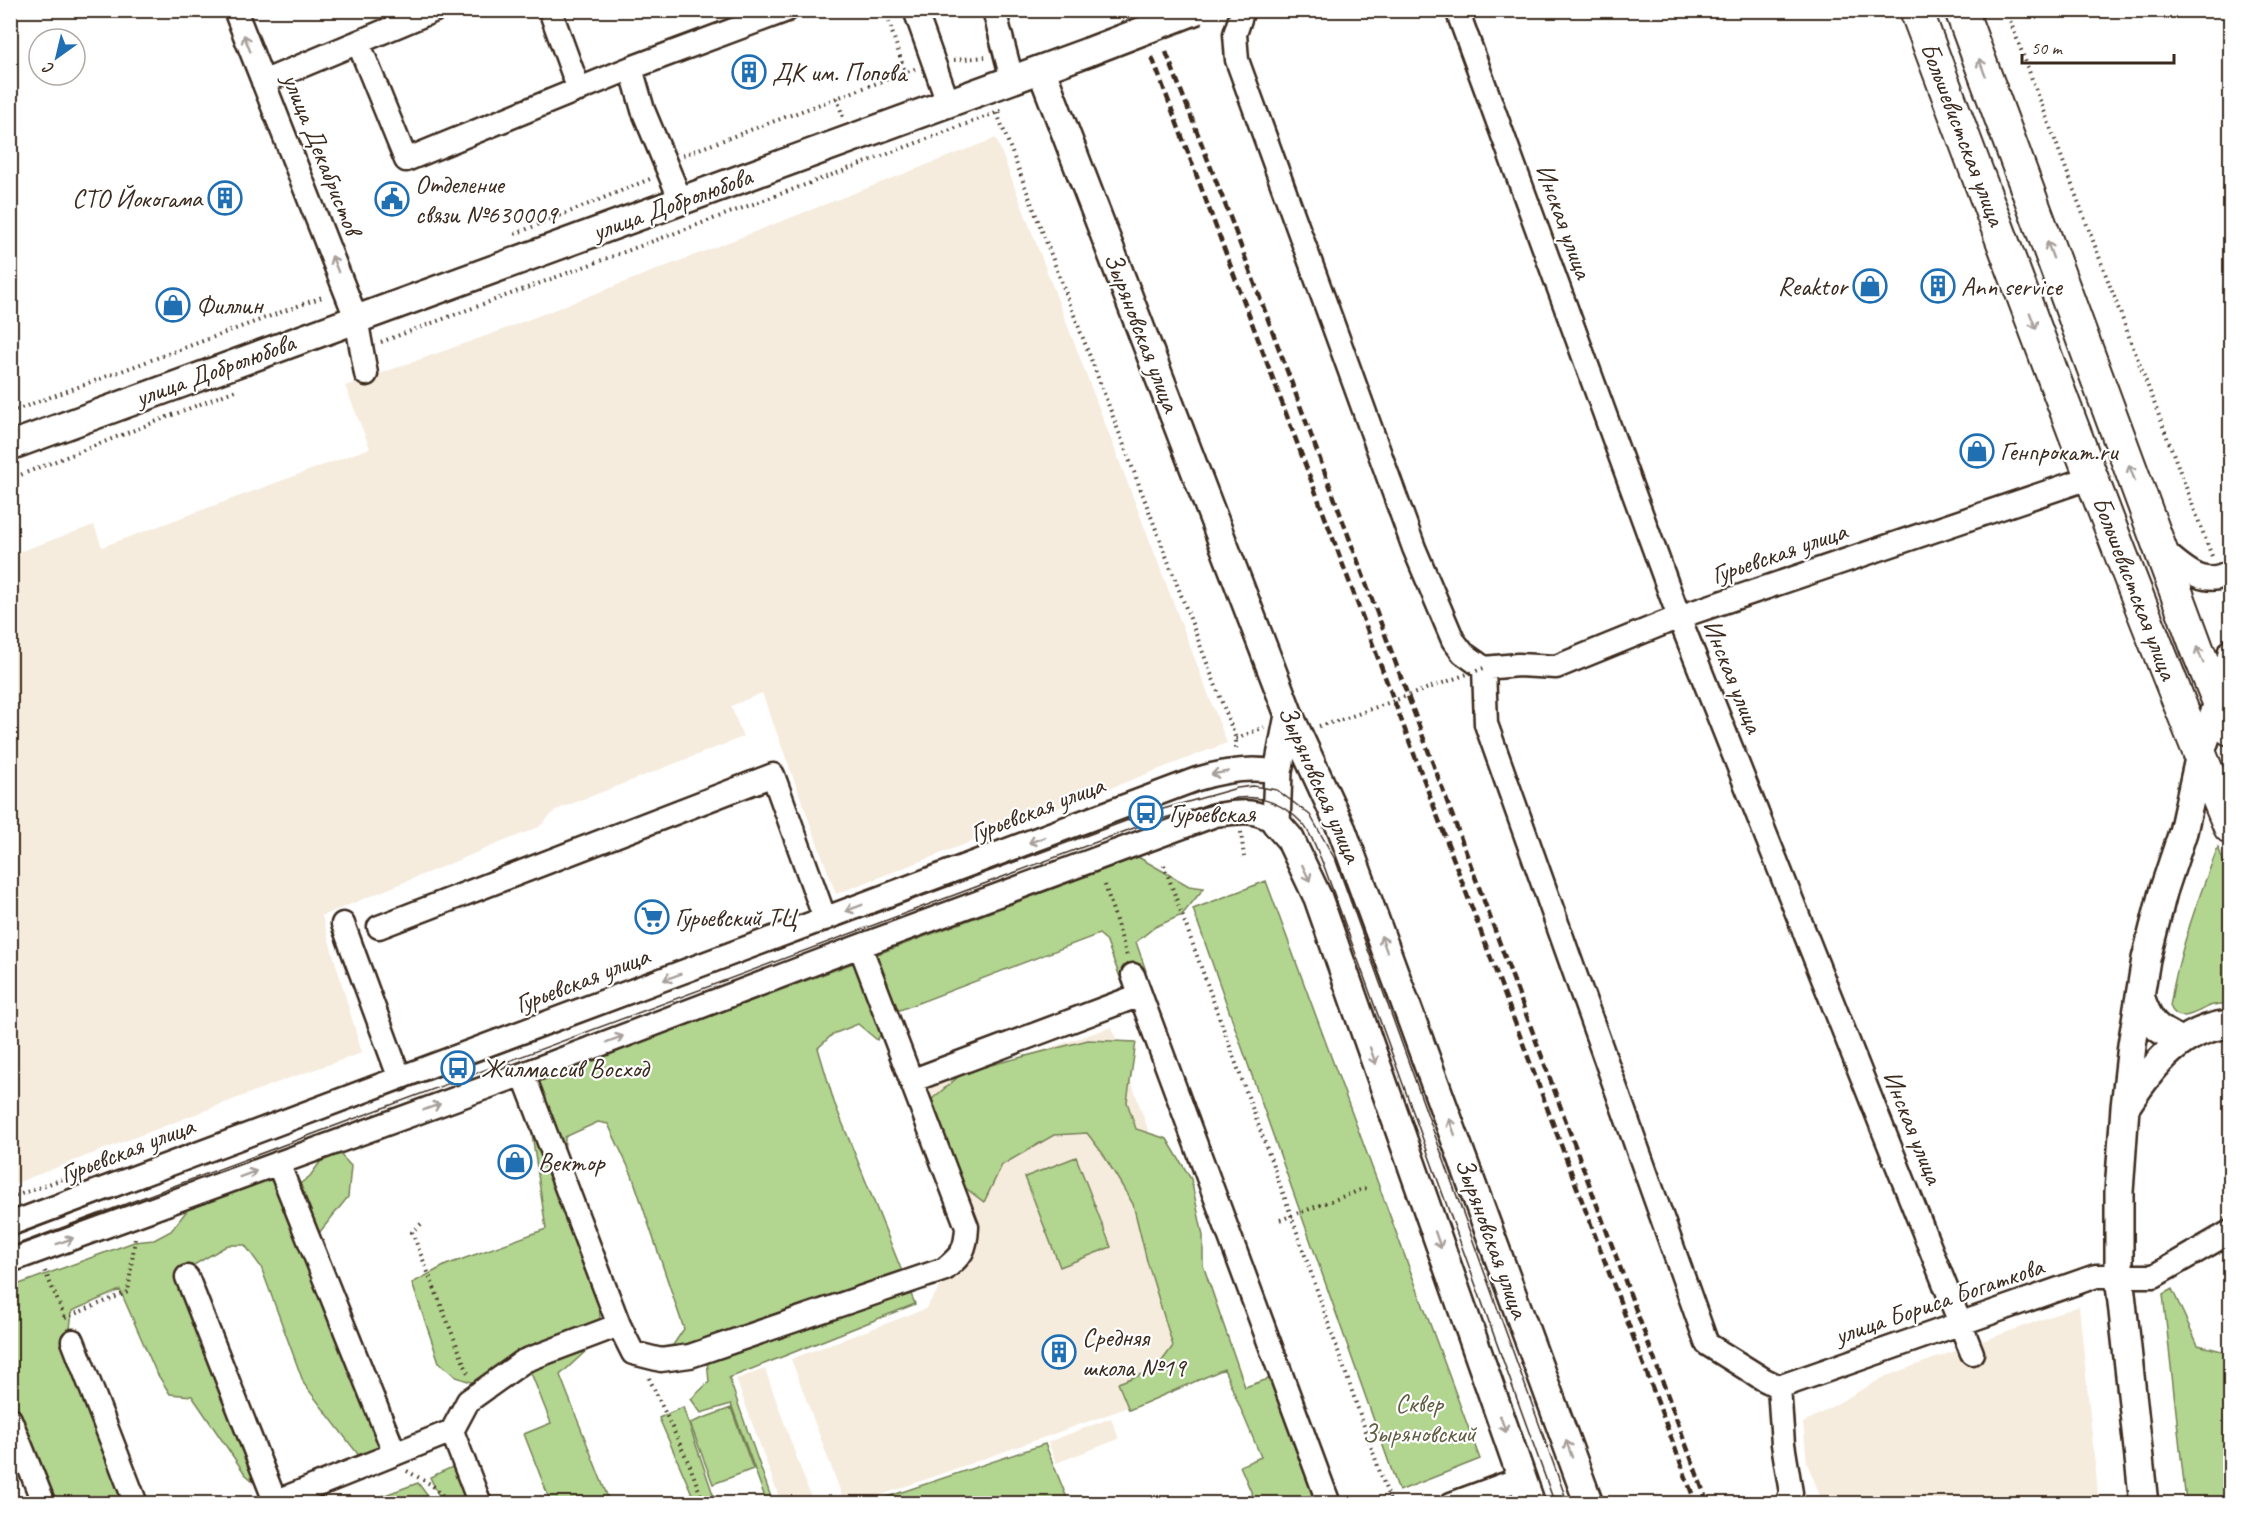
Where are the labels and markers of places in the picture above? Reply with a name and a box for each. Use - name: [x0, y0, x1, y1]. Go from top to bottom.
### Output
- building icon: ДК им. Попова: [731, 54, 767, 90]
- place label: ДК им. Попова: [772, 56, 908, 89]
- place label: Отделение связи №630009: [415, 168, 559, 231]
- building icon: СТО Йокогама: [207, 180, 243, 216]
- public building icon: Отделение связи №630009: [374, 181, 410, 217]
- place label: СТО Йокогама: [72, 182, 204, 215]
- shop icon: Reaktor: [1852, 268, 1888, 304]
- building icon: Ann service: [1920, 268, 1956, 304]
- place label: Reaktor: [1778, 270, 1850, 303]
- place label: Ann service: [1961, 270, 2063, 303]
- shop icon: Филлин: [155, 287, 191, 323]
- place label: Филлин: [196, 289, 265, 322]
- shop icon: Генпрокат.ru: [1959, 433, 1995, 469]
- place label: Генпрокат.ru: [2000, 435, 2119, 468]
- bus stop icon: Гурьевская: [1128, 795, 1164, 831]
- place label: Гурьевская: [1169, 797, 1257, 830]
- supermarket icon: Гурьевский ТЦ: [634, 899, 670, 935]
- place label: Гурьевский ТЦ: [675, 901, 798, 934]
- bus stop icon: Жилмассив Восход: [440, 1050, 476, 1086]
- place label: Жилмассив Восход: [481, 1052, 651, 1085]
- shop icon: Вектор: [497, 1144, 533, 1180]
- place label: Вектор: [538, 1146, 606, 1179]
- place label: Средняя школа №19: [1082, 1321, 1188, 1384]
- building icon: Средняя школа №19: [1041, 1334, 1077, 1370]

